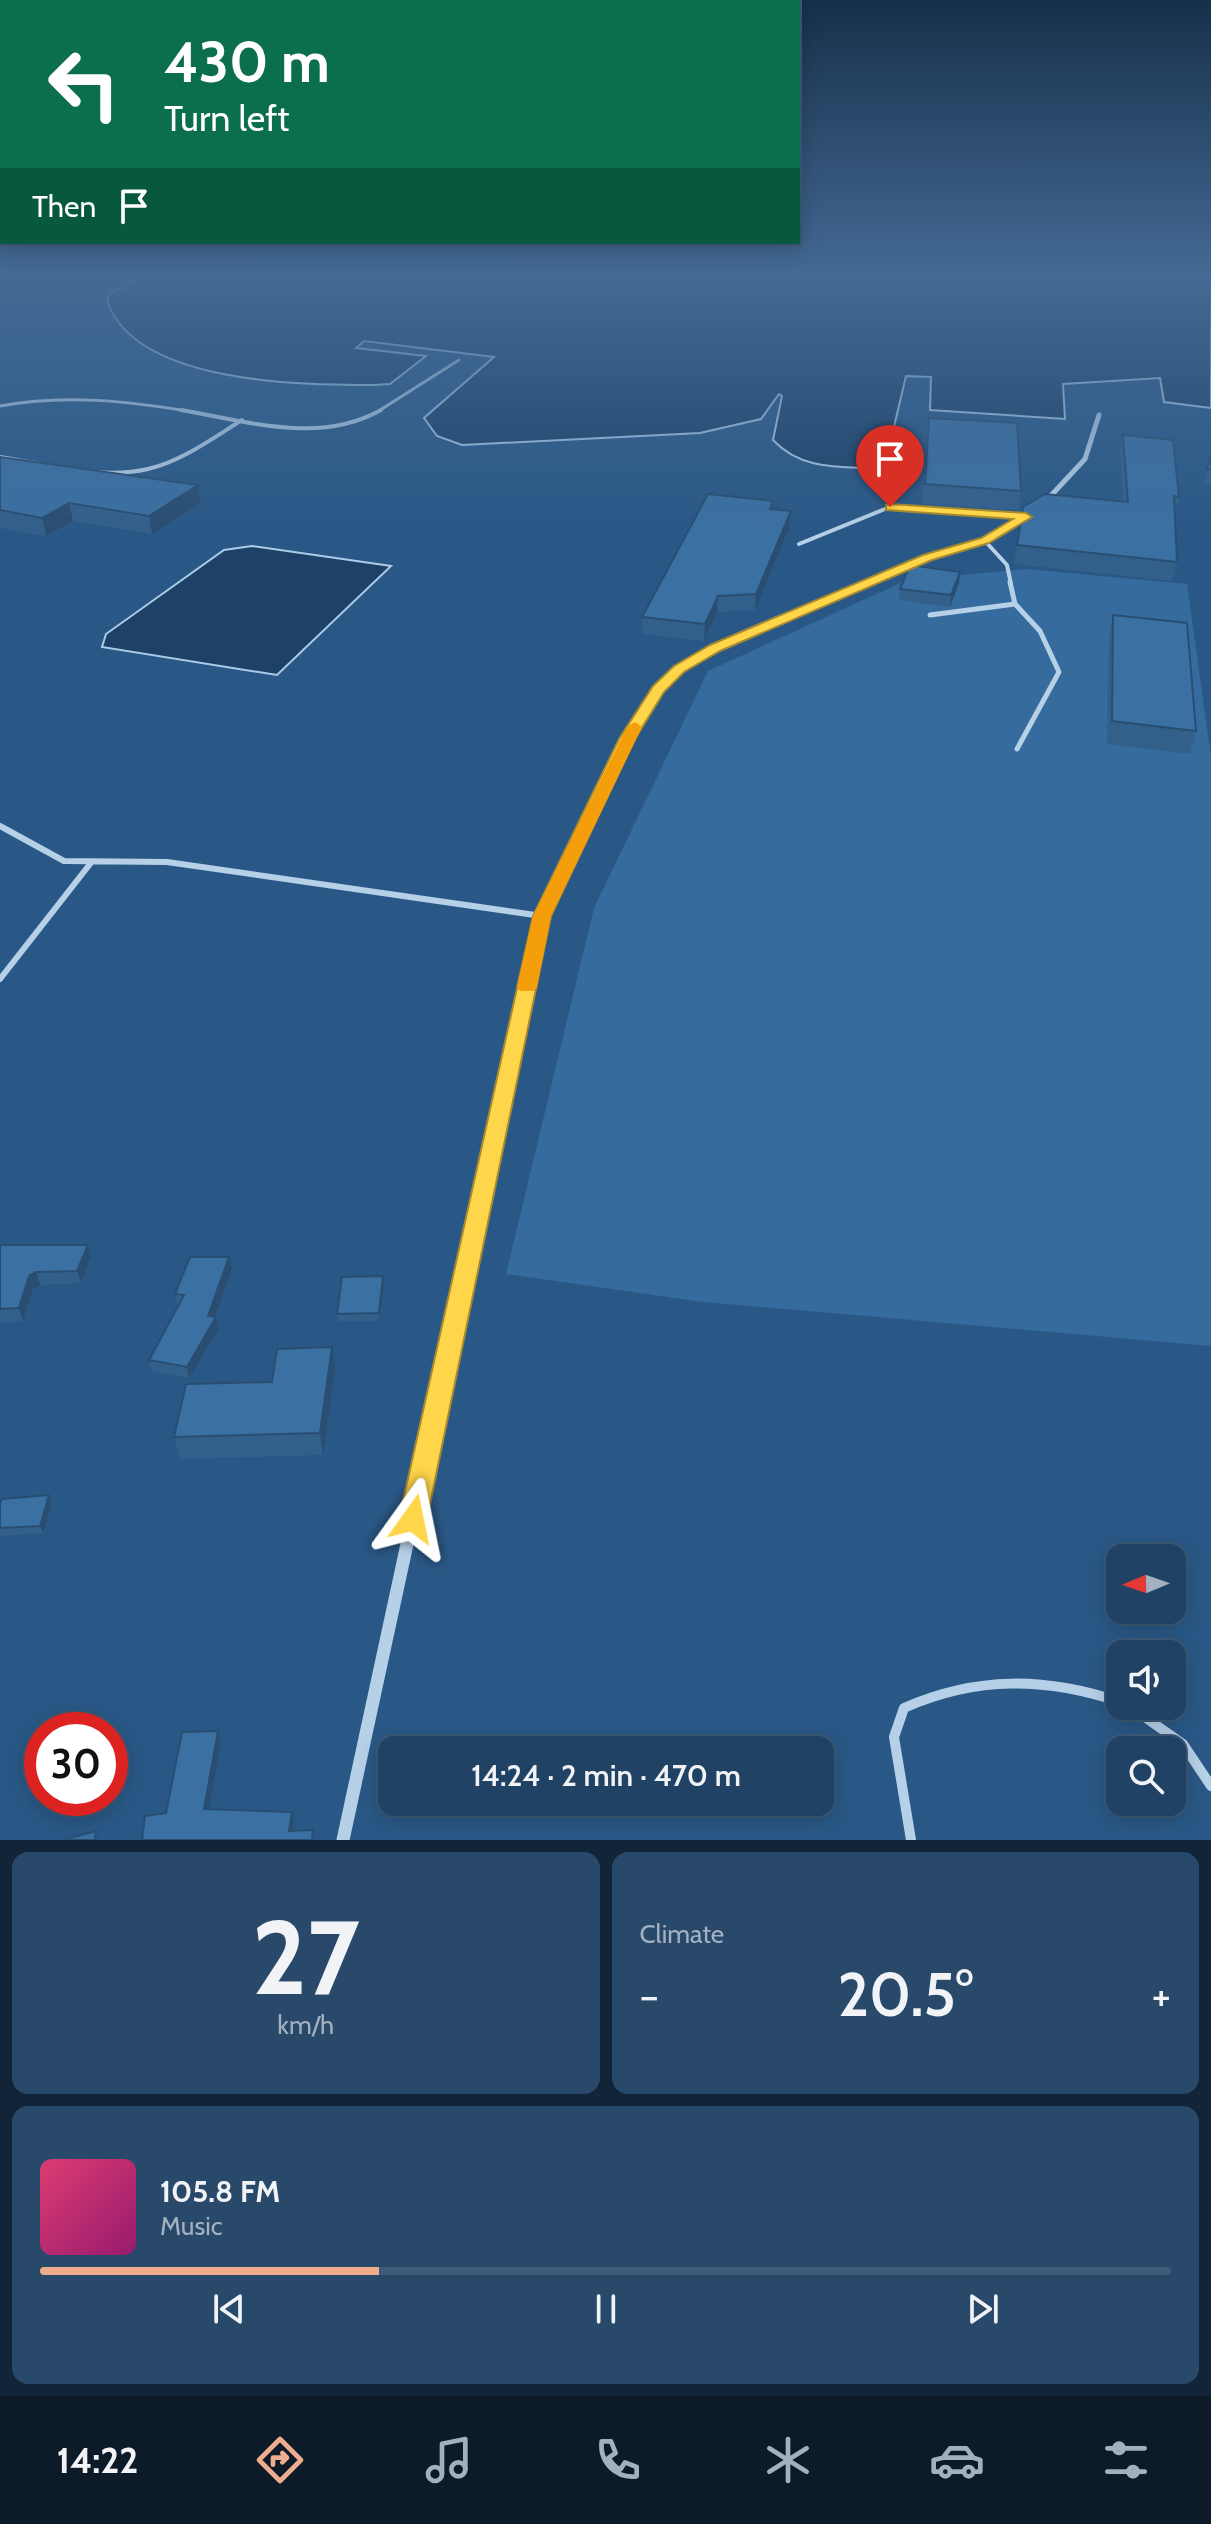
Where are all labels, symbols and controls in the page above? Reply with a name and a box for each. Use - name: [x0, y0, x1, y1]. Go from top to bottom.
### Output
- text: 430 m: [164, 28, 330, 96]
- icon: left: [32, 32, 136, 136]
- text: Turn left: [164, 96, 289, 140]
- icon: arrive: [112, 184, 156, 228]
- text: Then: [32, 188, 96, 225]
- pin: [856, 425, 924, 507]
- icon: arrive: [868, 437, 912, 481]
- position arrow: [371, 1477, 455, 1561]
- north arrow: [1106, 1544, 1186, 1624]
- map controls: [1106, 1544, 1186, 1816]
- button: sound: [1106, 1640, 1186, 1720]
- speed limit sign: 30: [24, 1712, 128, 1816]
- button: search: [1106, 1736, 1186, 1816]
- text: 14:24 · 2 min · 470 m: [471, 1757, 741, 1794]
- text: 27: [252, 1894, 360, 2020]
- text: Climate: [640, 1918, 724, 1950]
- text: 20.5°: [837, 1958, 973, 2031]
- text: −: [640, 1969, 659, 2022]
- text: +: [1152, 1969, 1171, 2022]
- text: km/h: [277, 2009, 334, 2041]
- text: 105.8 FM: [160, 2173, 280, 2210]
- text: Music: [160, 2210, 223, 2242]
- icon: previous: [207, 2287, 251, 2331]
- icon: pause: [584, 2287, 628, 2331]
- icon: next: [961, 2287, 1005, 2331]
- icon: directions: [252, 2432, 308, 2488]
- icon: music: [421, 2432, 477, 2488]
- icon: phone: [590, 2432, 646, 2488]
- icon: climate: [760, 2432, 816, 2488]
- icon: car: [929, 2432, 985, 2488]
- icon: filters: [1098, 2432, 1154, 2488]
- text: 14:22: [57, 2438, 138, 2482]

